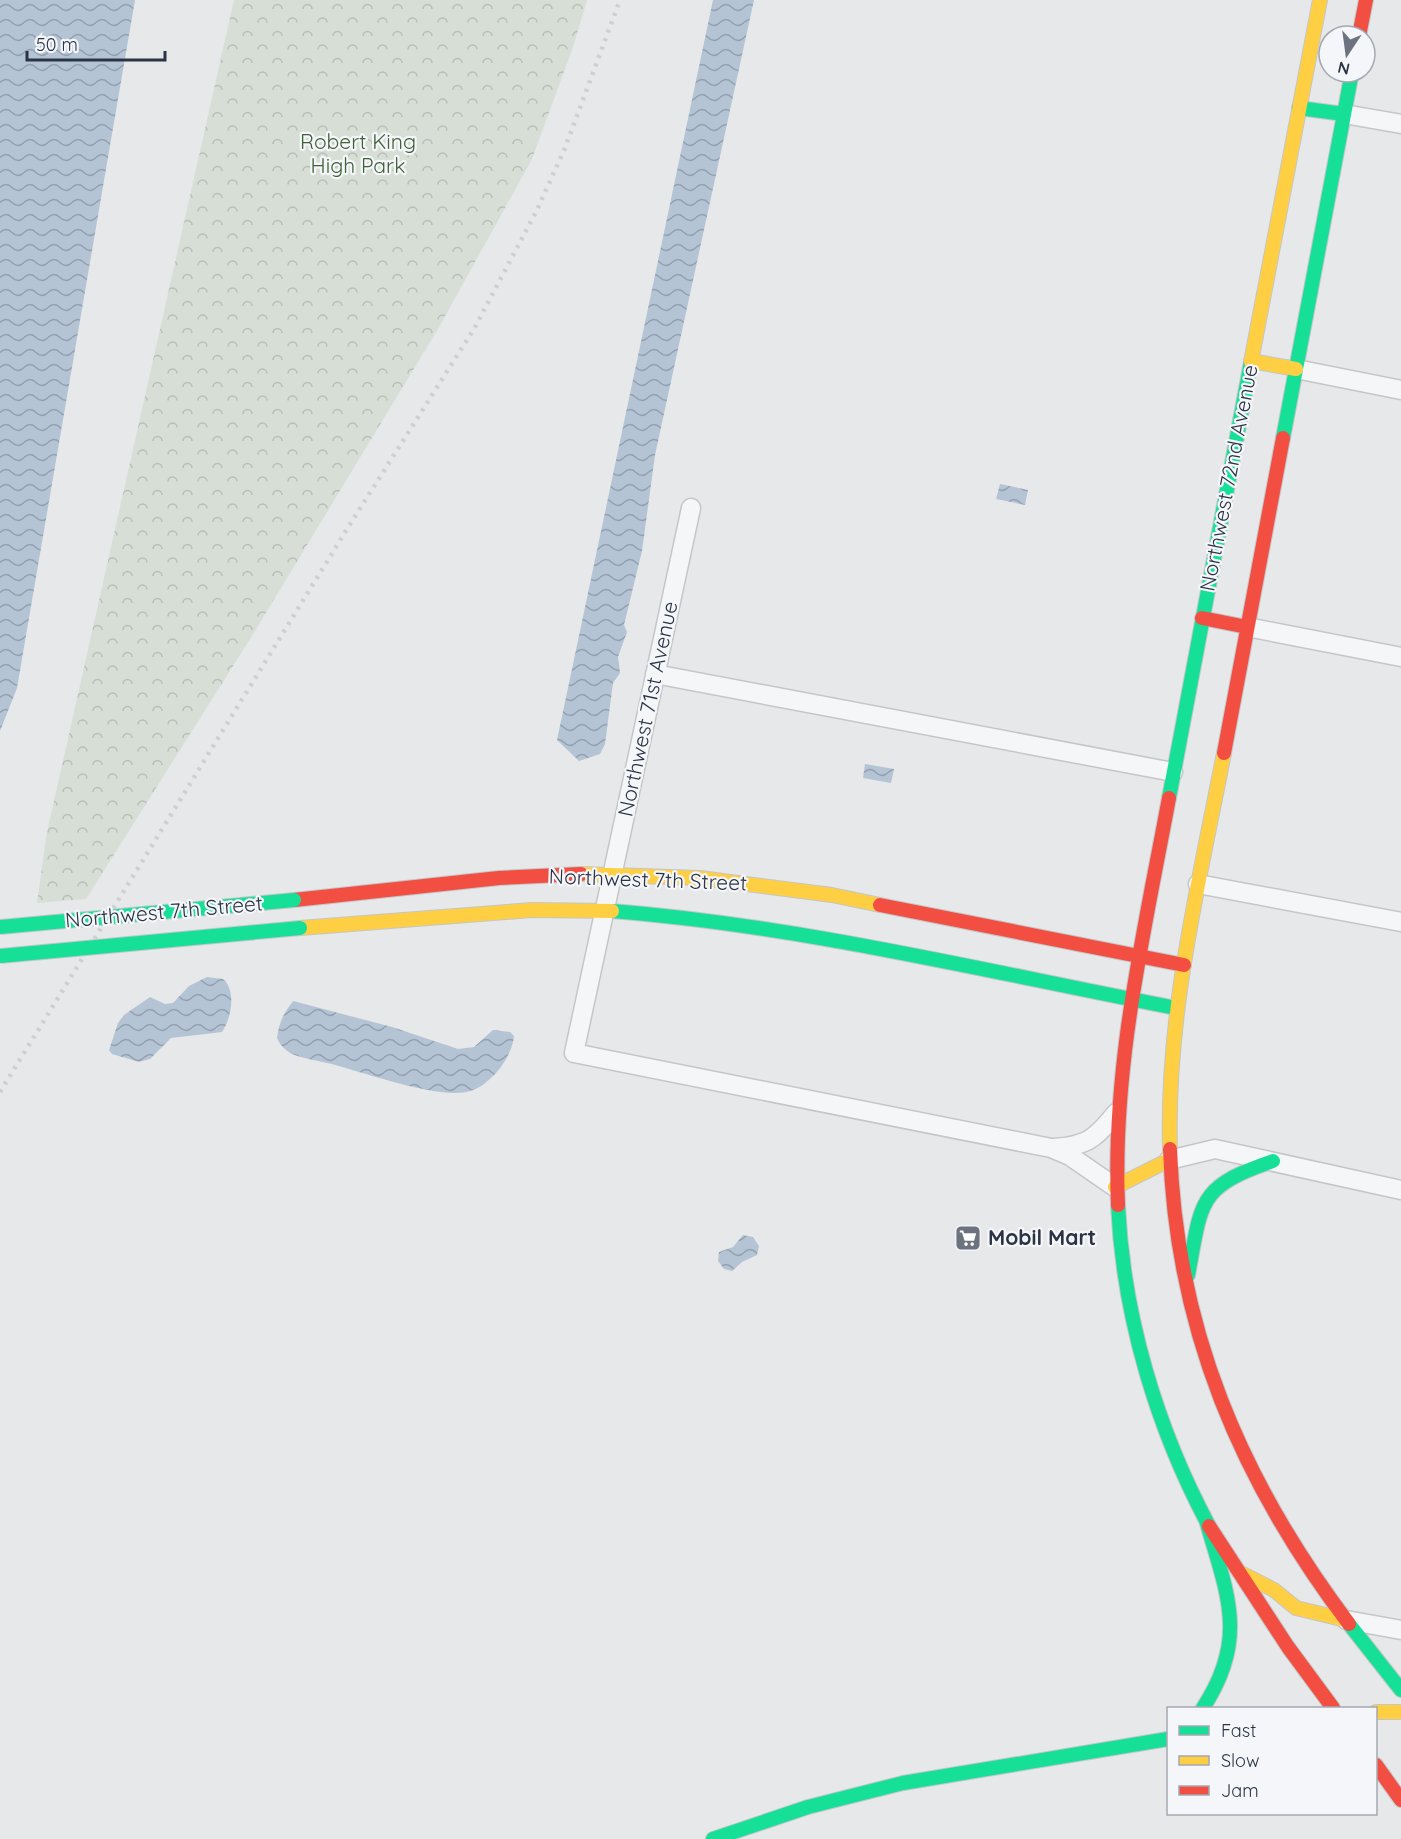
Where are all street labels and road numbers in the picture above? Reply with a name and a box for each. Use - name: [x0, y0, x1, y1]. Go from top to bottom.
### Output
- street label: Northwest 72nd Avenue: [1193, 362, 1263, 593]
- street label: Northwest 71st Avenue: [611, 599, 683, 819]
- street label: Northwest 7th Street: [548, 863, 748, 895]
- street label: Northwest 7th Street: [64, 889, 264, 933]

